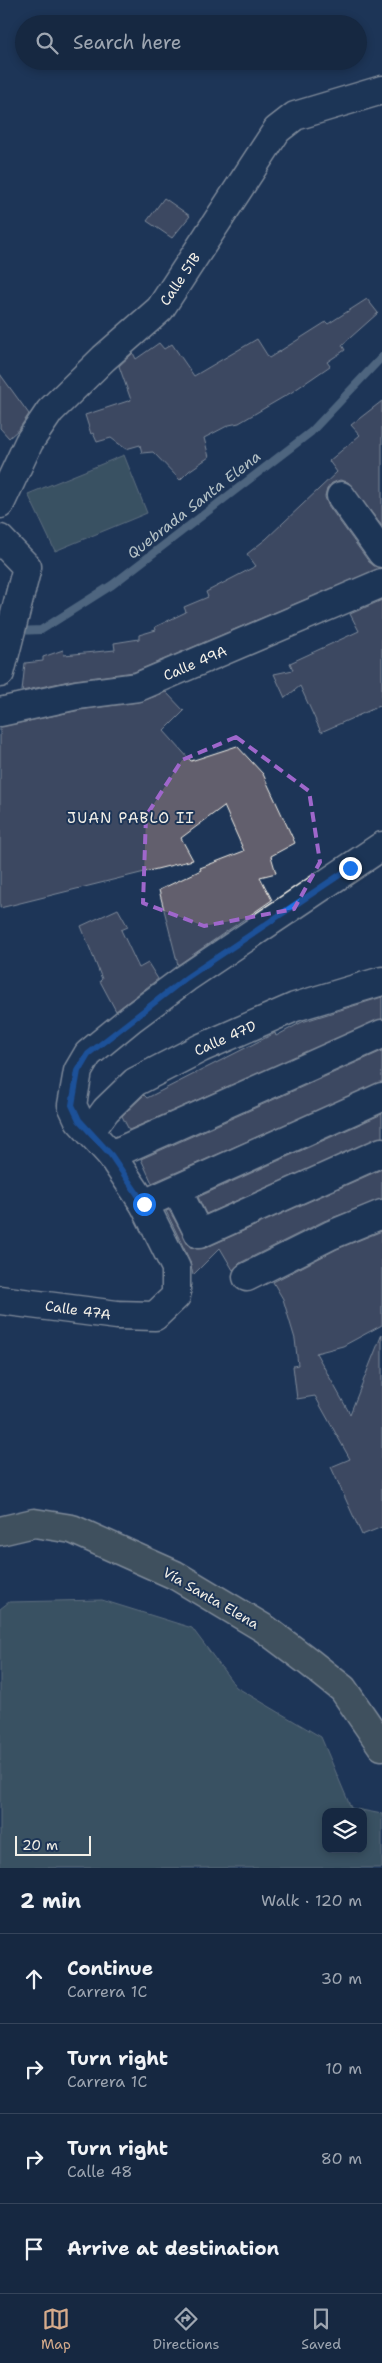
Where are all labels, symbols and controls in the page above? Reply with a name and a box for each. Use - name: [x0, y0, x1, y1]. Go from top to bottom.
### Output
- search box: [15, 15, 367, 70]
- icon: search: [33, 29, 61, 57]
- text: Search here: [73, 30, 182, 55]
- street label: Calle 51B: [156, 249, 204, 309]
- water label: Quebrada Santa Elena: [123, 446, 265, 564]
- street label: Calle 49A: [161, 642, 229, 684]
- district label: JUAN PABLO II: [67, 808, 195, 828]
- route end: [339, 857, 362, 880]
- street label: Calle 47D: [191, 1016, 259, 1060]
- route start: [133, 1193, 156, 1216]
- street label: Calle 47A: [44, 1296, 112, 1324]
- street label: Vía Santa Elena: [160, 1563, 263, 1633]
- map controls: [322, 1808, 367, 1853]
- button: layers: [322, 1808, 367, 1853]
- scale bar: [15, 1833, 91, 1856]
- text: 20 m: [22, 1836, 58, 1854]
- text: 2 min: [20, 1887, 81, 1915]
- text: Walk · 120 m: [261, 1890, 362, 1911]
- text: Continue: [67, 1956, 153, 1981]
- icon: ahead: [20, 1965, 48, 1993]
- text: 30 m: [321, 1968, 362, 1989]
- text: Carrera 1C: [67, 1981, 147, 2002]
- text: Turn right: [67, 2046, 168, 2071]
- icon: right: [20, 2055, 48, 2083]
- text: 10 m: [325, 2058, 362, 2079]
- text: Carrera 1C: [67, 2071, 147, 2092]
- text: Turn right: [67, 2136, 168, 2161]
- icon: right: [20, 2145, 48, 2173]
- text: 80 m: [321, 2148, 362, 2169]
- text: Calle 48: [67, 2161, 132, 2182]
- icon: arrive: [20, 2235, 48, 2263]
- text: Arrive at destination: [67, 2236, 279, 2261]
- tab: Map: [41, 2305, 71, 2353]
- tab: Directions: [153, 2305, 219, 2353]
- tab: Saved: [301, 2305, 341, 2353]

